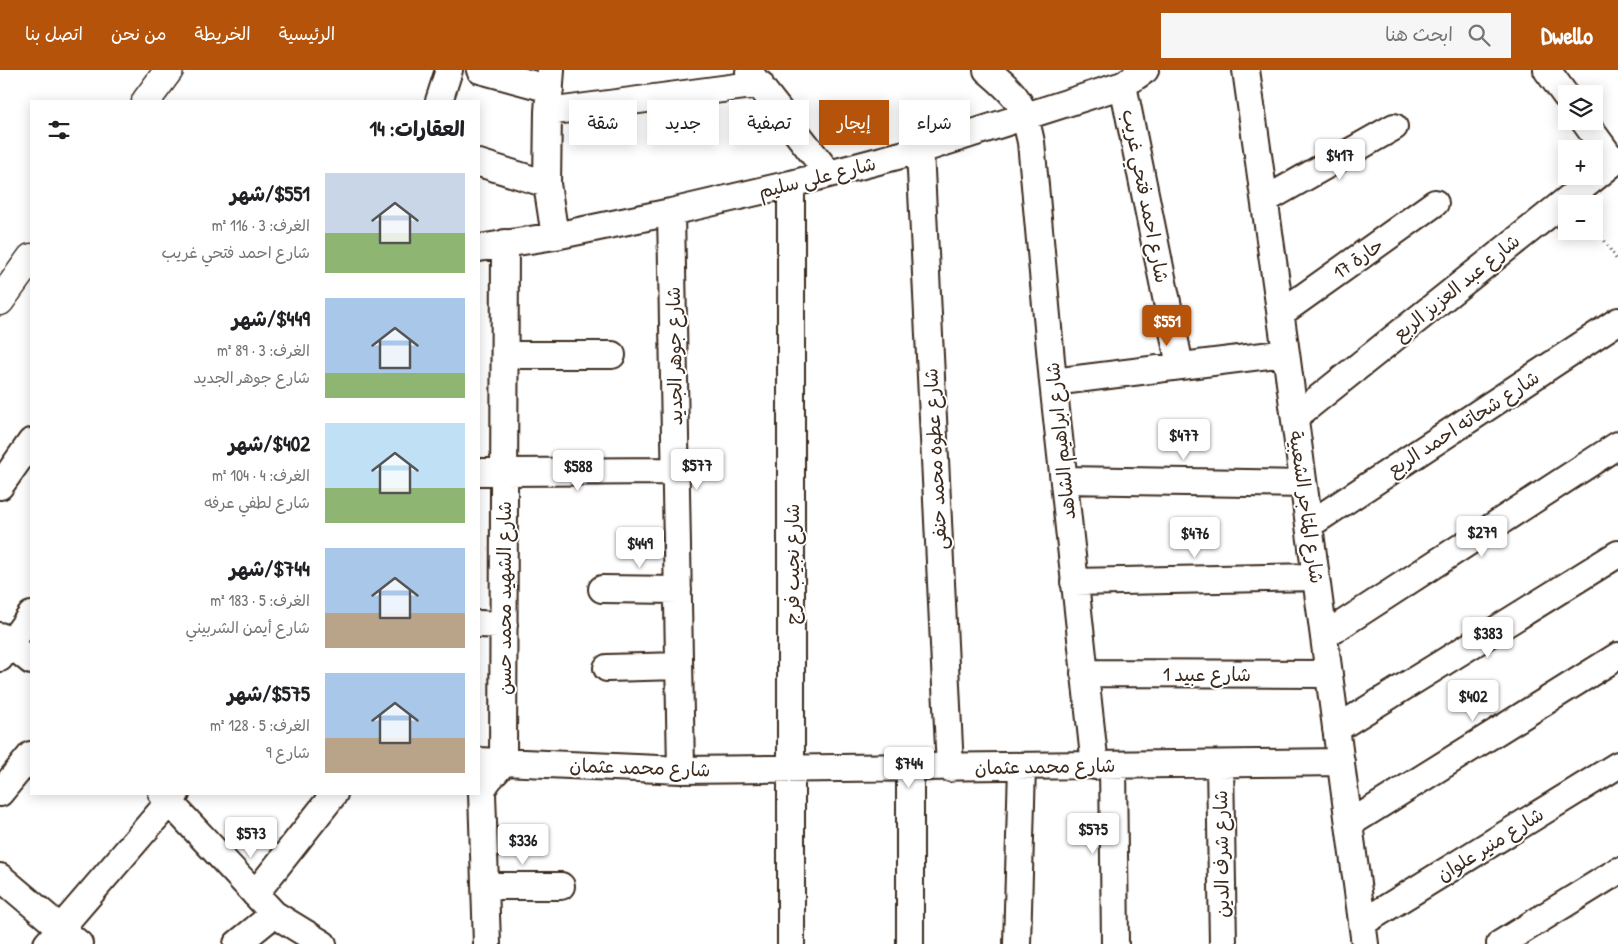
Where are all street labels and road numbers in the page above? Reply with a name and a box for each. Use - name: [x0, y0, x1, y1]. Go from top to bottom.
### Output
- street label: شارع احمد فتحي غريب: [1112, 107, 1176, 286]
- street label: شارع على سليم: [756, 150, 879, 206]
- street label: شارع عبد العزيز الربع: [1387, 228, 1526, 347]
- street label: حارة 17: [1328, 231, 1388, 285]
- street label: شارع جوهر الجديد: [660, 286, 689, 426]
- street label: شارع ابراهيم الشاهد: [1039, 361, 1083, 521]
- street label: شارع شحاته احمد الربع: [1382, 364, 1545, 483]
- street label: شارع عطوه محمد حنفى: [917, 367, 954, 551]
- street label: شارع المتاجر الشعبية: [1282, 429, 1331, 585]
- street label: شارع الشهيد محمد حسن: [491, 501, 518, 695]
- street label: شارع نجيب فرج: [779, 504, 806, 624]
- street label: شارع عبيد 1: [1163, 661, 1251, 688]
- street label: شارع محمد عثمان: [569, 752, 711, 783]
- street label: شارع محمد عثمان: [974, 752, 1116, 781]
- street label: شارع شرف الدين: [1207, 790, 1236, 918]
- street label: شارع منير علوان: [1432, 801, 1549, 888]

